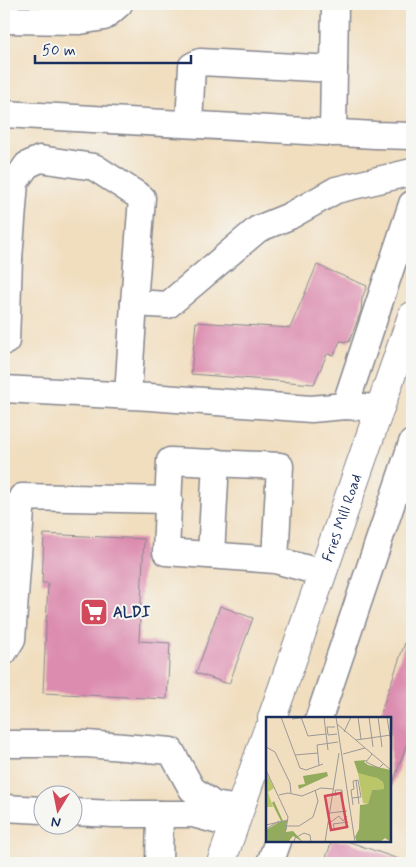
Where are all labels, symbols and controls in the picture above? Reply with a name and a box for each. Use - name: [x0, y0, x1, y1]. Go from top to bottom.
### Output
- scale bar: [35, 32, 191, 64]
- text: 50 m: [42, 41, 76, 61]
- street label: Fries Mill Road: [318, 472, 367, 565]
- supermarket icon: ALDI: [79, 597, 109, 627]
- place label: ALDI: [113, 603, 151, 623]
- inset map: [266, 717, 391, 842]
- north arrow: [32, 784, 82, 834]
- text: N: [50, 812, 62, 831]

